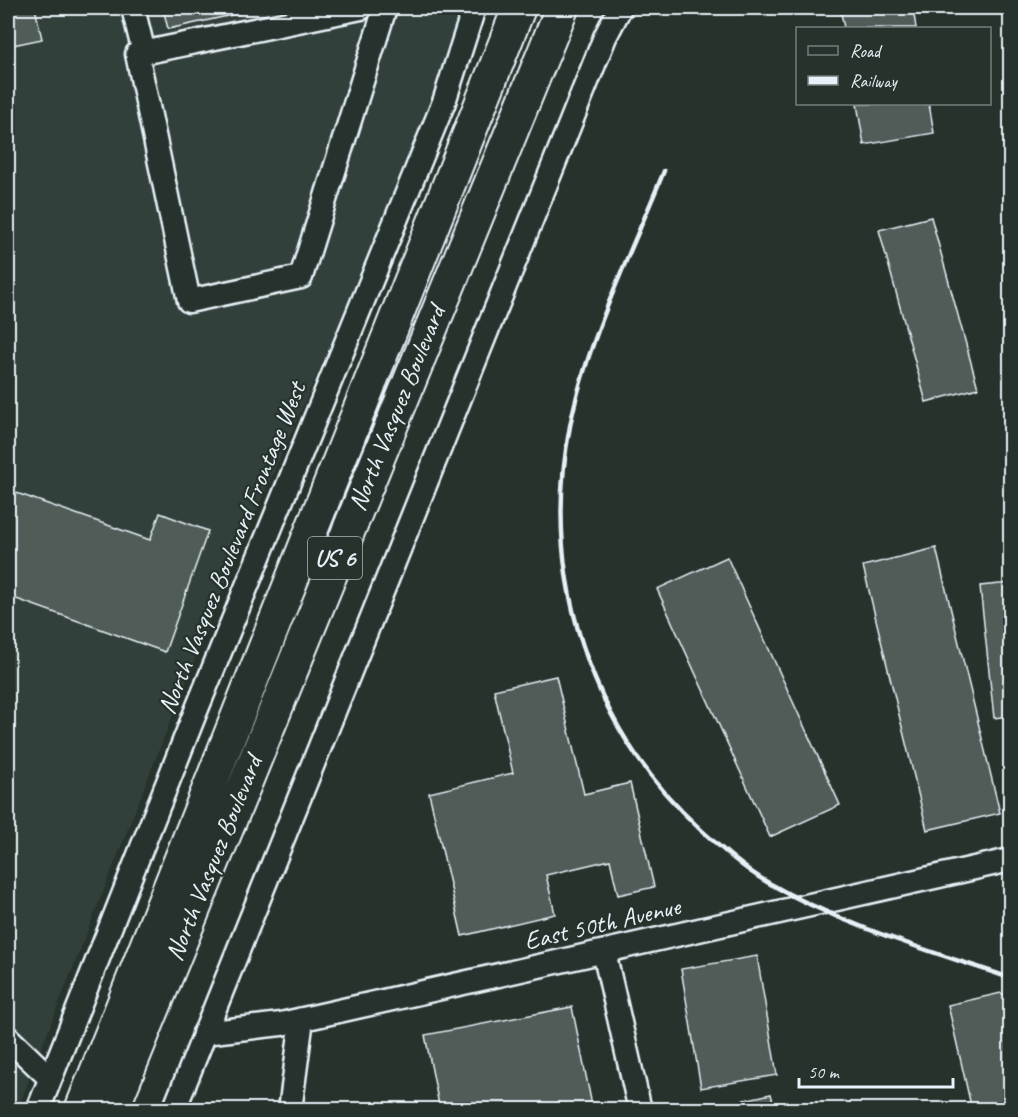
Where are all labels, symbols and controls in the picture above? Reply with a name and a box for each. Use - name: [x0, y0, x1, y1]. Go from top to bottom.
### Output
- legend: [796, 27, 991, 105]
- text: Road: [850, 40, 883, 62]
- text: Railway: [850, 70, 898, 92]
- street label: North Vasquez Boulevard: [340, 297, 454, 515]
- street label: North Vasquez Boulevard Frontage West: [150, 375, 314, 719]
- road number: US 6: [308, 537, 362, 579]
- street label: North Vasquez Boulevard: [157, 747, 271, 965]
- street label: East 50th Avenue: [521, 889, 685, 957]
- scale bar: [799, 1051, 954, 1089]
- text: 50 m: [808, 1061, 841, 1083]

